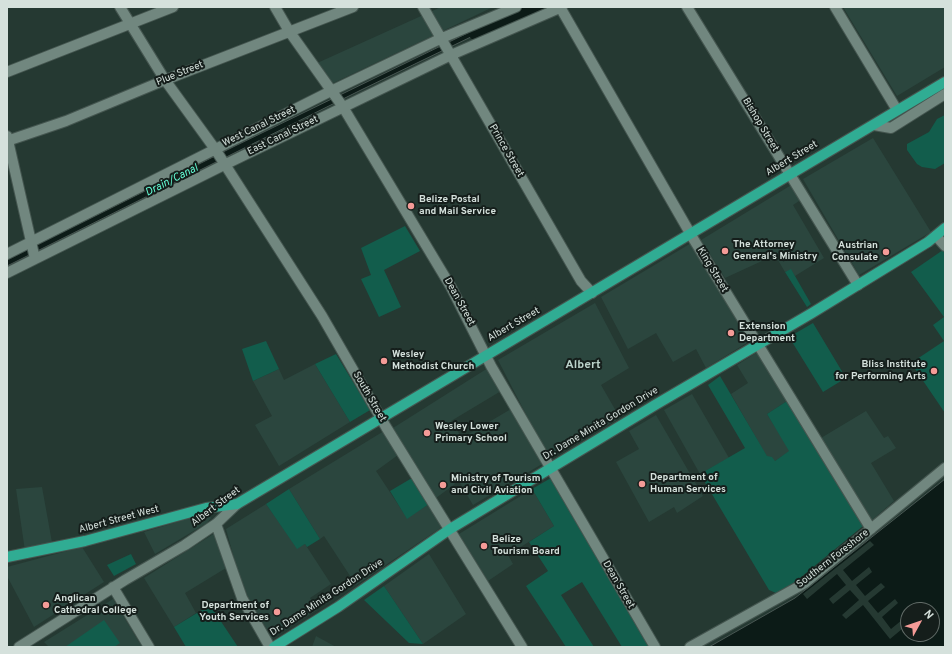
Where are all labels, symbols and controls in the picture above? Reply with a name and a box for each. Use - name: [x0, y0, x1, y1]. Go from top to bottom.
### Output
- street label: Plue Street: [155, 59, 205, 89]
- street label: Bishop Street: [739, 96, 781, 154]
- street label: West Canal Street: [221, 104, 297, 150]
- street label: East Canal Street: [246, 114, 320, 158]
- street label: Prince Street: [486, 123, 526, 179]
- street label: Albert Street: [764, 139, 820, 179]
- water label: Drain/Canal: [143, 162, 201, 200]
- place label: Belize Postal and Mail Service: [419, 194, 496, 218]
- marker: Belize Postal and Mail Service: [406, 201, 416, 211]
- place label: The Attorney General's Ministry: [733, 239, 817, 262]
- place label: Austrian Consulate: [832, 240, 878, 264]
- street label: King Street: [694, 245, 730, 295]
- marker: The Attorney General's Ministry: [720, 246, 730, 256]
- marker: Austrian Consulate: [881, 247, 891, 257]
- street label: Dean Street: [441, 276, 477, 328]
- street label: Albert Street: [486, 305, 542, 345]
- place label: Extension Department: [739, 321, 795, 344]
- marker: Extension Department: [726, 328, 736, 338]
- place label: Wesley Methodist Church: [392, 349, 474, 372]
- marker: Wesley Methodist Church: [379, 356, 389, 366]
- district label: Albert: [565, 359, 601, 373]
- place label: Bliss Institute for Performing Arts: [835, 359, 926, 382]
- marker: Bliss Institute for Performing Arts: [929, 366, 939, 376]
- street label: South Street: [350, 370, 388, 424]
- street label: Dr. Dame Minita Gordon Drive: [541, 385, 661, 463]
- place label: Wesley Lower Primary School: [435, 421, 507, 444]
- marker: Wesley Lower Primary School: [422, 428, 432, 438]
- place label: Department of Human Services: [650, 472, 726, 496]
- place label: Ministry of Tourism and Civil Aviation: [451, 473, 540, 496]
- marker: Department of Human Services: [637, 479, 647, 489]
- marker: Ministry of Tourism and Civil Aviation: [438, 480, 448, 490]
- street label: Albert Street: [189, 485, 243, 529]
- street label: Albert Street West: [78, 504, 160, 536]
- street label: Southern Foreshore: [795, 527, 871, 591]
- place label: Belize Tourism Board: [492, 534, 560, 558]
- marker: Belize Tourism Board: [479, 541, 489, 551]
- street label: Dr. Dame Minita Gordon Drive: [268, 557, 386, 639]
- street label: Dean Street: [600, 559, 636, 611]
- place label: Anglican Cathedral College: [54, 593, 137, 616]
- marker: Anglican Cathedral College: [41, 600, 51, 610]
- place label: Department of Youth Services: [199, 600, 269, 624]
- north arrow: [900, 602, 940, 642]
- marker: Department of Youth Services: [272, 607, 282, 617]
- text: N: [921, 607, 936, 622]

